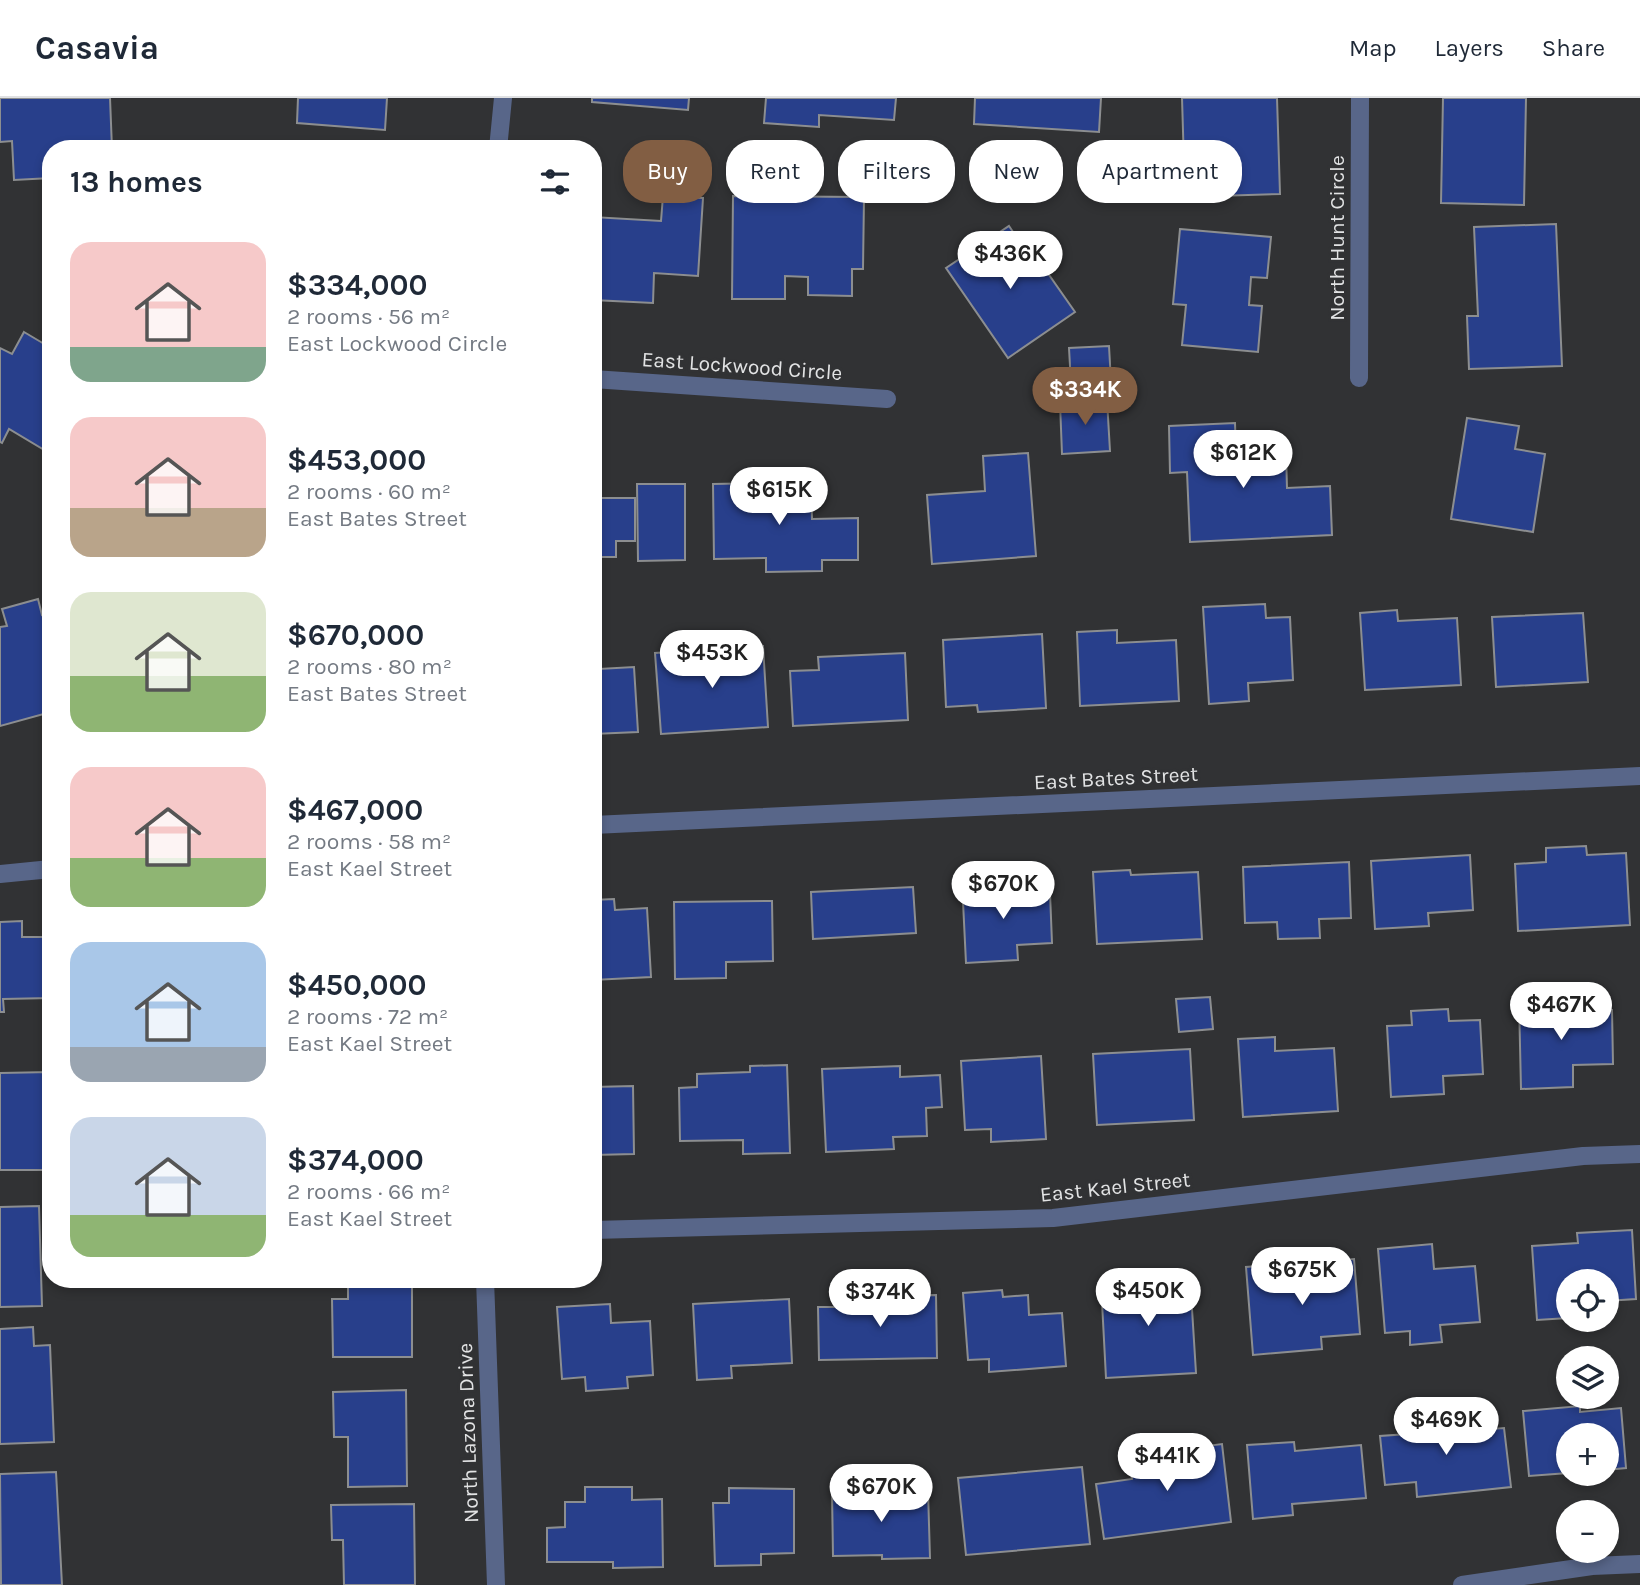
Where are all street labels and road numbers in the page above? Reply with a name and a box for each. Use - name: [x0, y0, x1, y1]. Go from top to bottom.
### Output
- street label: North Hunt Circle: [1325, 155, 1349, 321]
- street label: East Lockwood Circle: [641, 347, 843, 385]
- street label: East Bates Street: [1033, 762, 1199, 794]
- street label: East Kael Street: [1039, 1167, 1191, 1207]
- street label: North Lazona Drive: [453, 1343, 483, 1523]

